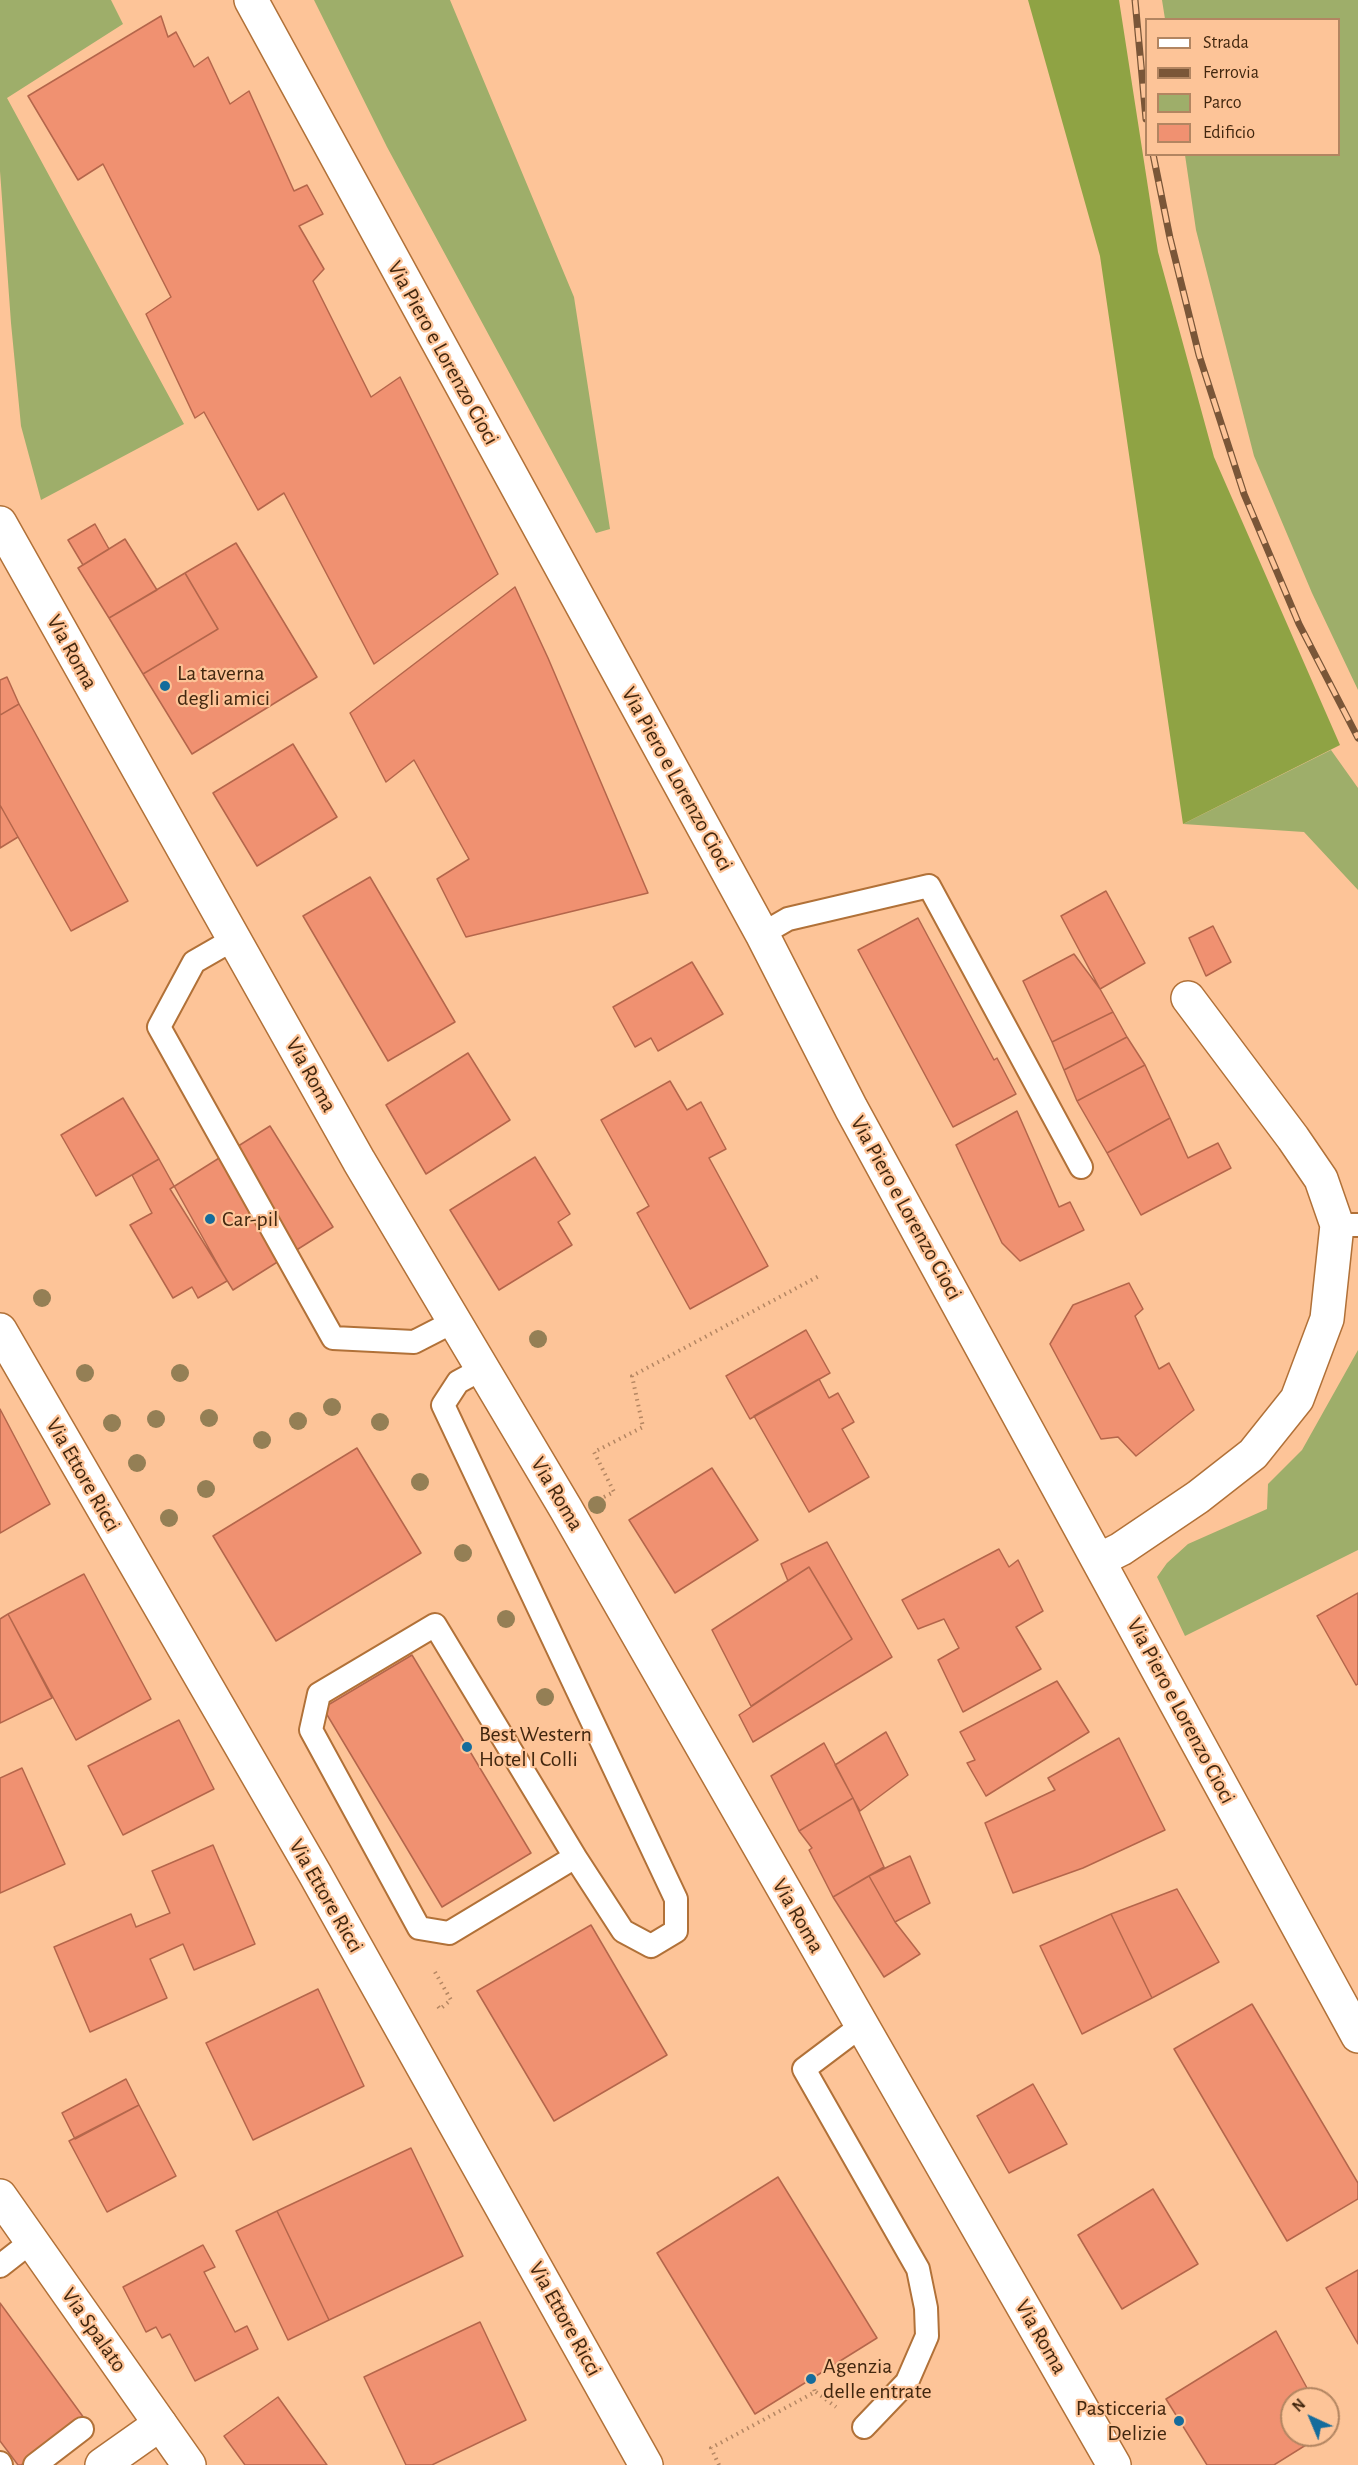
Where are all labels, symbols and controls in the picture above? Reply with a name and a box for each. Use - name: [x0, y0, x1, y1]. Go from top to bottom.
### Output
- legend: [1145, 18, 1340, 156]
- text: Strada: [1203, 34, 1249, 52]
- text: Ferrovia: [1203, 64, 1259, 82]
- text: Parco: [1203, 94, 1242, 112]
- text: Edificio: [1203, 124, 1255, 142]
- street label: Via Piero e Lorenzo Cioci: [381, 256, 505, 450]
- street label: Via Roma: [41, 610, 103, 694]
- place label: La taverna degli amici: [177, 660, 270, 712]
- marker: La taverna degli amici: [158, 679, 172, 693]
- street label: Via Piero e Lorenzo Cioci: [615, 682, 739, 876]
- street label: Via Roma: [280, 1033, 342, 1117]
- street label: Via Piero e Lorenzo Cioci: [844, 1111, 968, 1305]
- place label: Car-pil: [222, 1206, 278, 1232]
- marker: Car-pil: [203, 1212, 217, 1226]
- street label: Via Ettore Ricci: [40, 1414, 126, 1536]
- street label: Via Roma: [525, 1452, 589, 1536]
- street label: Via Piero e Lorenzo Cioci: [1121, 1614, 1241, 1808]
- place label: Best Western Hotel I Colli: [479, 1721, 592, 1772]
- marker: Best Western Hotel I Colli: [460, 1740, 474, 1754]
- street label: Via Ettore Ricci: [283, 1835, 369, 1957]
- street label: Via Roma: [766, 1874, 830, 1958]
- street label: Via Ettore Ricci: [523, 2257, 607, 2381]
- street label: Via Spalato: [56, 2283, 132, 2377]
- street label: Via Roma: [1009, 2295, 1073, 2379]
- place label: Agenzia delle entrate: [823, 2353, 932, 2404]
- marker: Agenzia delle entrate: [804, 2372, 818, 2386]
- north arrow: [1280, 2387, 1340, 2447]
- place label: Pasticceria Delizie: [1076, 2395, 1167, 2446]
- text: N: [1289, 2396, 1308, 2415]
- marker: Pasticceria Delizie: [1172, 2414, 1186, 2428]

